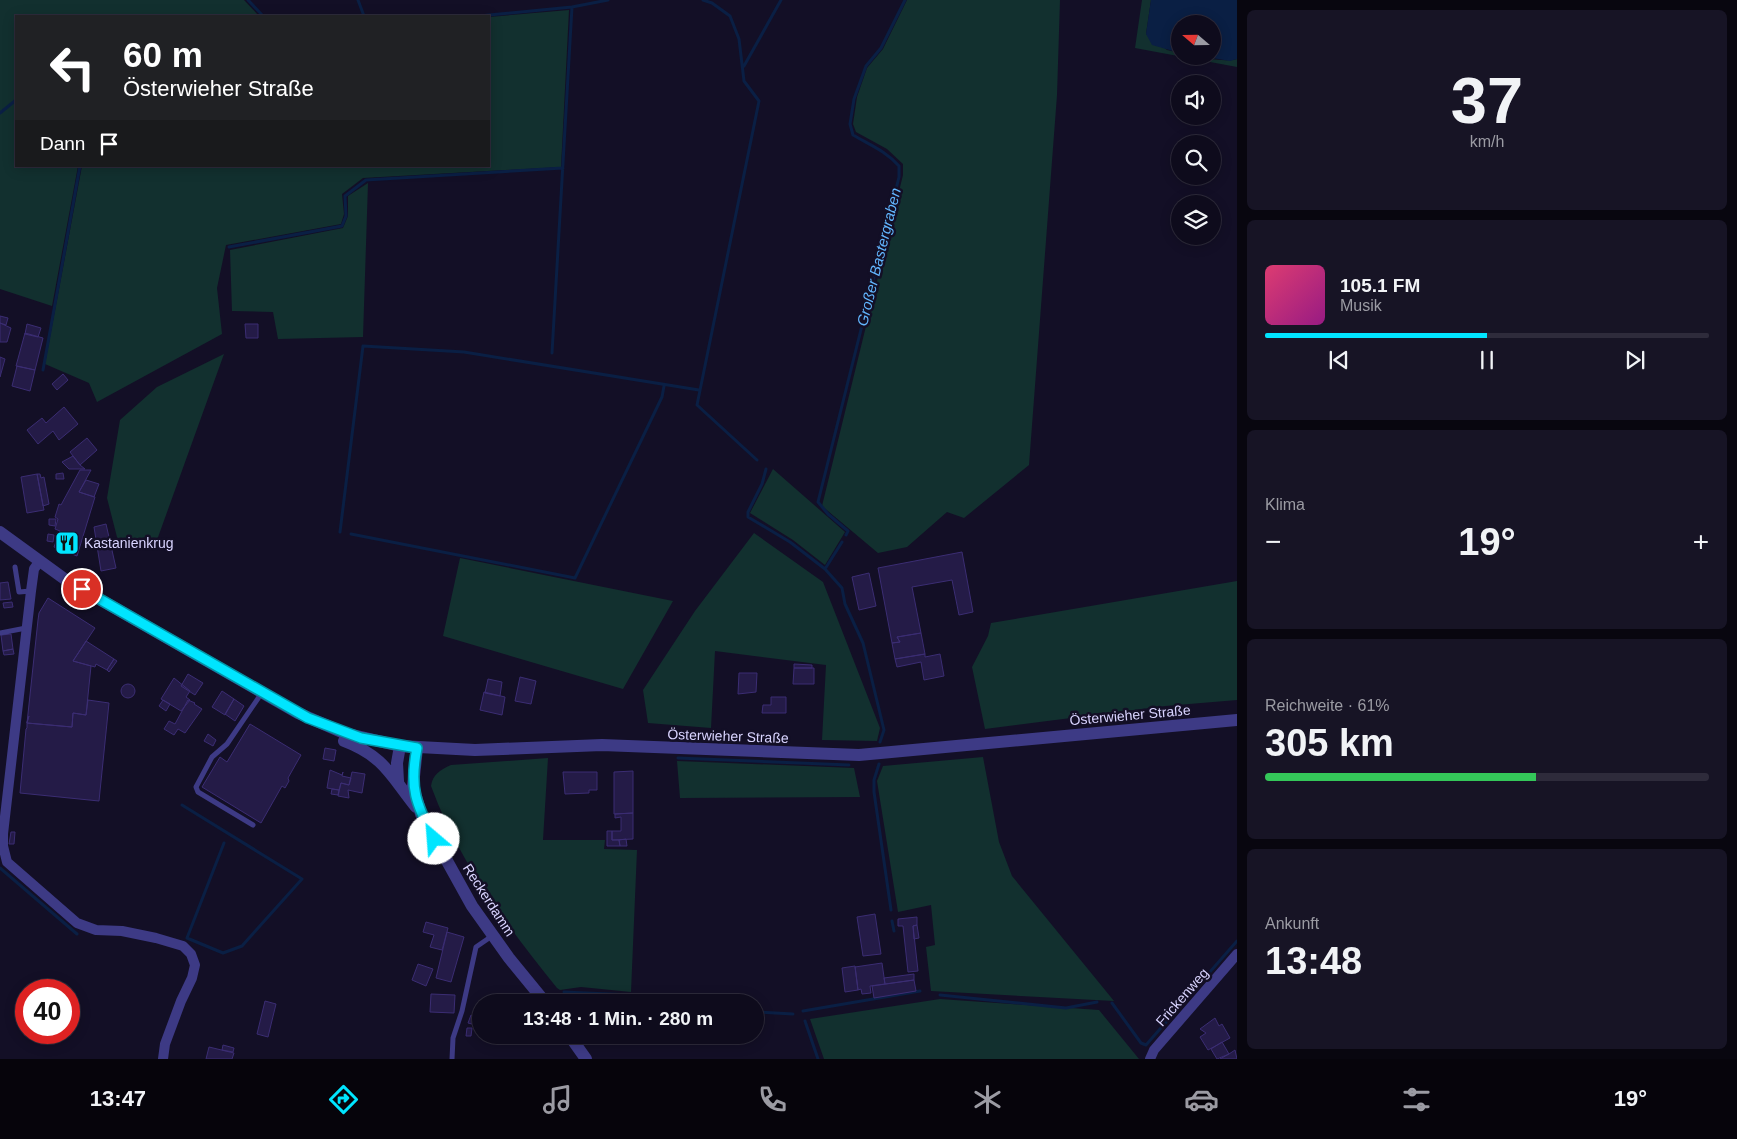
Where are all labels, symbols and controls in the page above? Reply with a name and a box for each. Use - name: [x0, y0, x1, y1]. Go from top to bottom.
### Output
- north arrow: [1171, 15, 1221, 65]
- map controls: [1171, 15, 1221, 245]
- icon: left: [40, 35, 105, 100]
- text: 60 m: [123, 35, 203, 74]
- text: 37: [1451, 64, 1523, 137]
- button: sound: [1171, 75, 1221, 125]
- text: Österwieher Straße: [123, 76, 314, 101]
- icon: arrive: [95, 130, 123, 158]
- text: Dann: [40, 133, 85, 154]
- text: km/h: [1470, 133, 1504, 150]
- button: search: [1171, 135, 1221, 185]
- water label: Großer Bastergraben: [853, 186, 904, 328]
- button: layers: [1171, 195, 1221, 245]
- text: 105.1 FM: [1340, 275, 1420, 296]
- text: Musik: [1340, 297, 1382, 314]
- icon: previous: [1325, 346, 1353, 374]
- icon: pause: [1473, 346, 1501, 374]
- icon: next: [1621, 346, 1649, 374]
- text: Klima: [1265, 496, 1305, 513]
- text: 19°: [1458, 521, 1516, 563]
- text: −: [1265, 526, 1281, 557]
- text: +: [1693, 526, 1709, 557]
- restaurant icon: Kastanienkrug: [54, 530, 80, 556]
- place label: Kastanienkrug: [84, 535, 174, 551]
- pin: [61, 568, 103, 610]
- icon: arrive: [68, 575, 96, 603]
- text: Reichweite · 61%: [1265, 697, 1390, 714]
- street label: Österwieher Straße: [1069, 701, 1191, 728]
- text: 305 km: [1265, 722, 1394, 764]
- street label: Österwieher Straße: [667, 725, 789, 746]
- position arrow: [407, 812, 459, 864]
- street label: Reckerdamm: [460, 861, 518, 939]
- text: Ankunft: [1265, 915, 1319, 932]
- text: 13:48: [1265, 940, 1362, 982]
- street label: Frickenweg: [1152, 965, 1212, 1029]
- speed limit sign: 40: [15, 979, 80, 1044]
- text: 13:48 · 1 Min. · 280 m: [523, 1008, 713, 1029]
- icon: directions: [326, 1082, 361, 1117]
- icon: music: [540, 1082, 575, 1117]
- icon: phone: [755, 1082, 790, 1117]
- icon: climate: [970, 1082, 1005, 1117]
- icon: car: [1184, 1082, 1219, 1117]
- icon: filters: [1399, 1082, 1434, 1117]
- text: 13:47: [90, 1086, 146, 1111]
- text: 19°: [1614, 1086, 1647, 1111]

